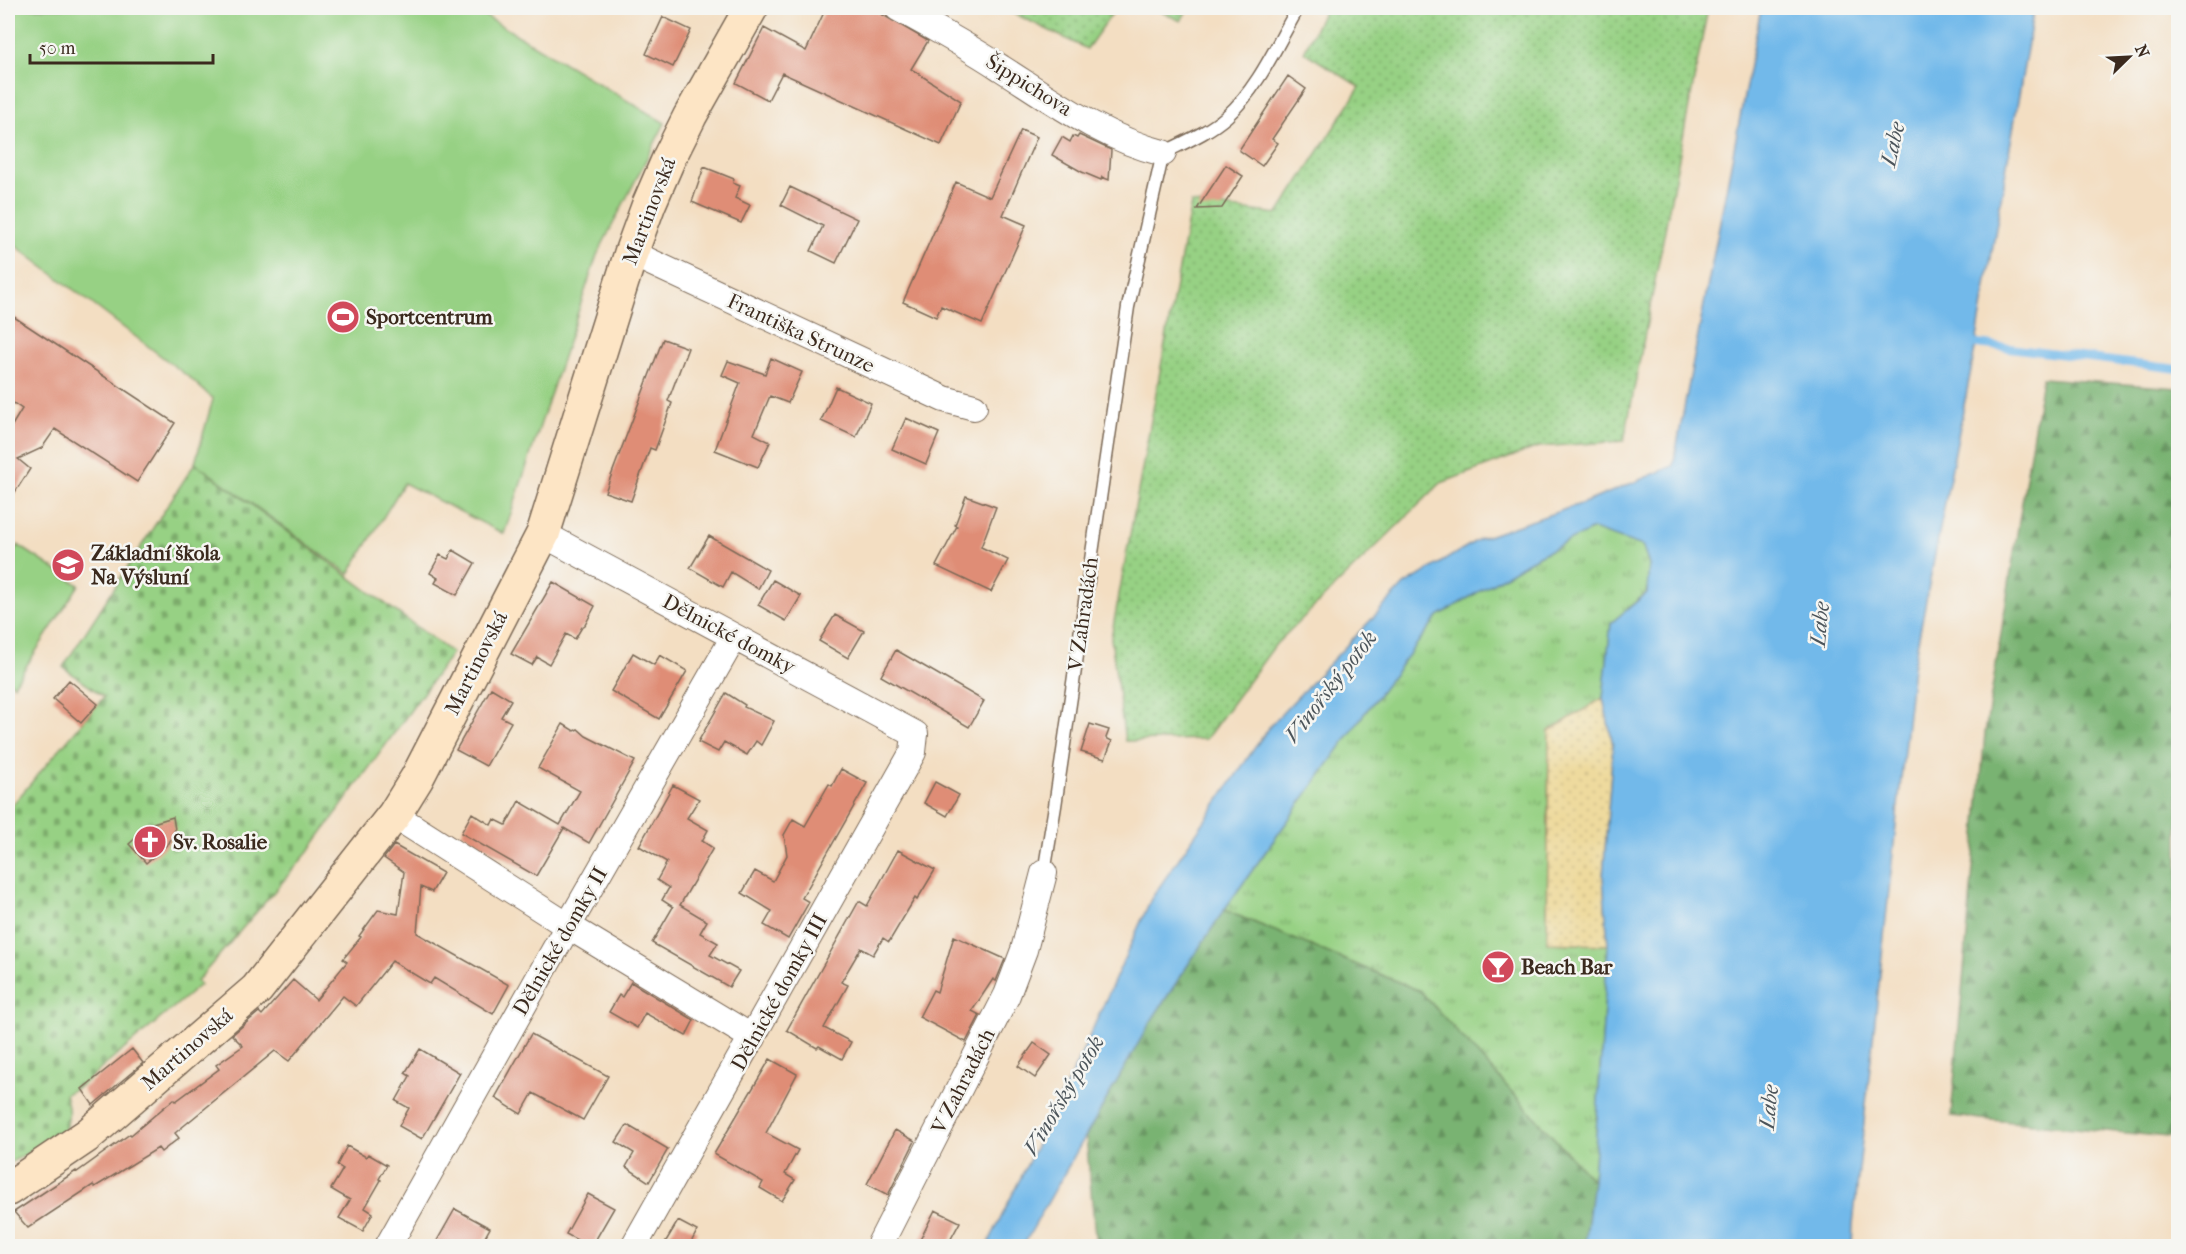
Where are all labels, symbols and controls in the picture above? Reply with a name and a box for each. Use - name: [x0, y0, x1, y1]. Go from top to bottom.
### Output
- scale bar: [30, 27, 213, 65]
- north arrow: [2099, 27, 2159, 87]
- text: 50 m: [39, 38, 76, 59]
- text: N: [2131, 42, 2154, 61]
- street label: Šippichova: [982, 49, 1077, 121]
- water label: Labe: [1875, 119, 1911, 171]
- street label: Martinovská: [618, 154, 681, 268]
- street label: Františka Strunze: [724, 288, 878, 378]
- sports icon: Sportcentrum: [325, 299, 361, 335]
- place label: Sportcentrum: [366, 305, 493, 329]
- place label: Základní škola Na Výsluní: [91, 541, 221, 589]
- school or university icon: Základní škola Na Výsluní: [50, 547, 86, 583]
- street label: V Zahradách: [1063, 555, 1103, 673]
- street label: Dělnické domky: [659, 589, 800, 679]
- water label: Labe: [1805, 600, 1835, 650]
- street label: Martinovská: [440, 607, 512, 719]
- water label: Vinořský potok: [1279, 625, 1383, 748]
- church icon: Sv. Rosalie: [132, 824, 168, 860]
- place label: Sv. Rosalie: [173, 830, 268, 854]
- street label: Dělnické domky II: [508, 863, 612, 1019]
- street label: Dělnické domky III: [726, 909, 832, 1075]
- bar icon: Beach Bar: [1480, 949, 1516, 985]
- place label: Beach Bar: [1521, 955, 1614, 979]
- street label: Martinovská: [137, 1003, 238, 1095]
- street label: V Zahradách: [926, 1024, 1000, 1138]
- water label: Vinořský potok: [1018, 1031, 1110, 1160]
- water label: Labe: [1754, 1083, 1784, 1133]

